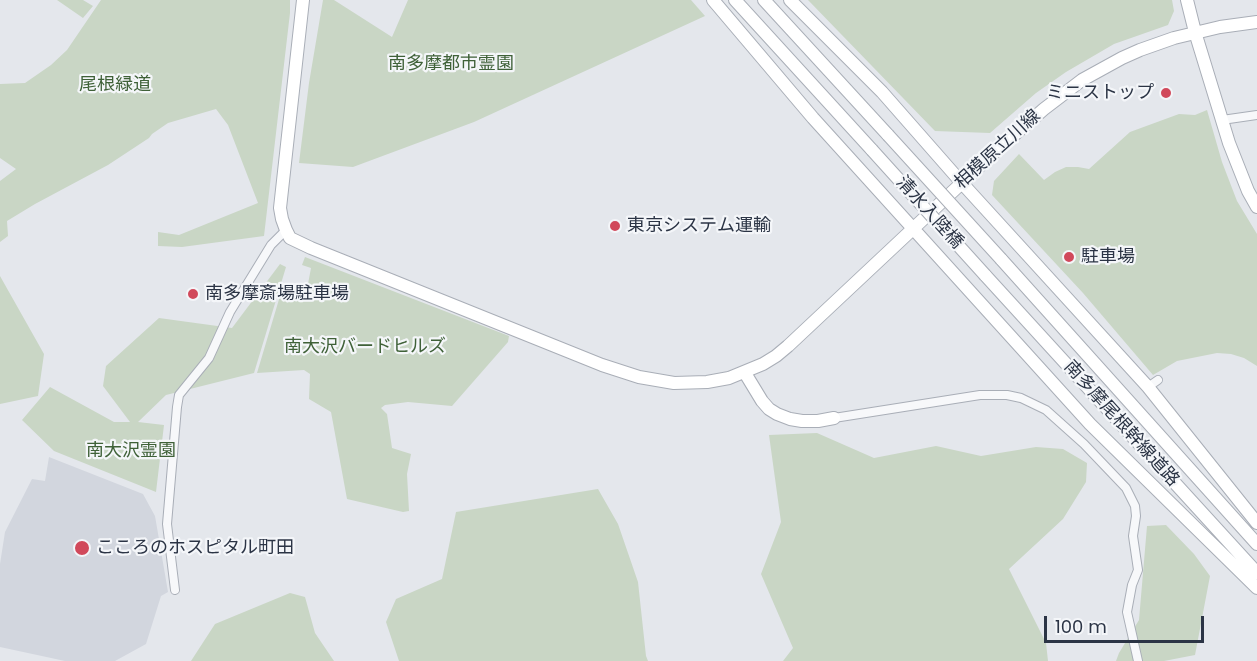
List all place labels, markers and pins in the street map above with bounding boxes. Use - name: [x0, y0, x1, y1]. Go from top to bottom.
- place label: ミニストップ: [1046, 82, 1154, 104]
- marker: ミニストップ: [1159, 86, 1173, 100]
- place label: 東京システム運輸: [627, 215, 771, 237]
- marker: 東京システム運輸: [608, 219, 622, 233]
- place label: 駐車場: [1081, 246, 1135, 268]
- marker: 駐車場: [1062, 250, 1076, 264]
- place label: 南多摩斎場駐車場: [205, 283, 349, 305]
- marker: 南多摩斎場駐車場: [186, 287, 200, 301]
- place label: こころのホスピタル町田: [96, 537, 294, 559]
- marker: こころのホスピタル町田: [73, 539, 91, 557]

